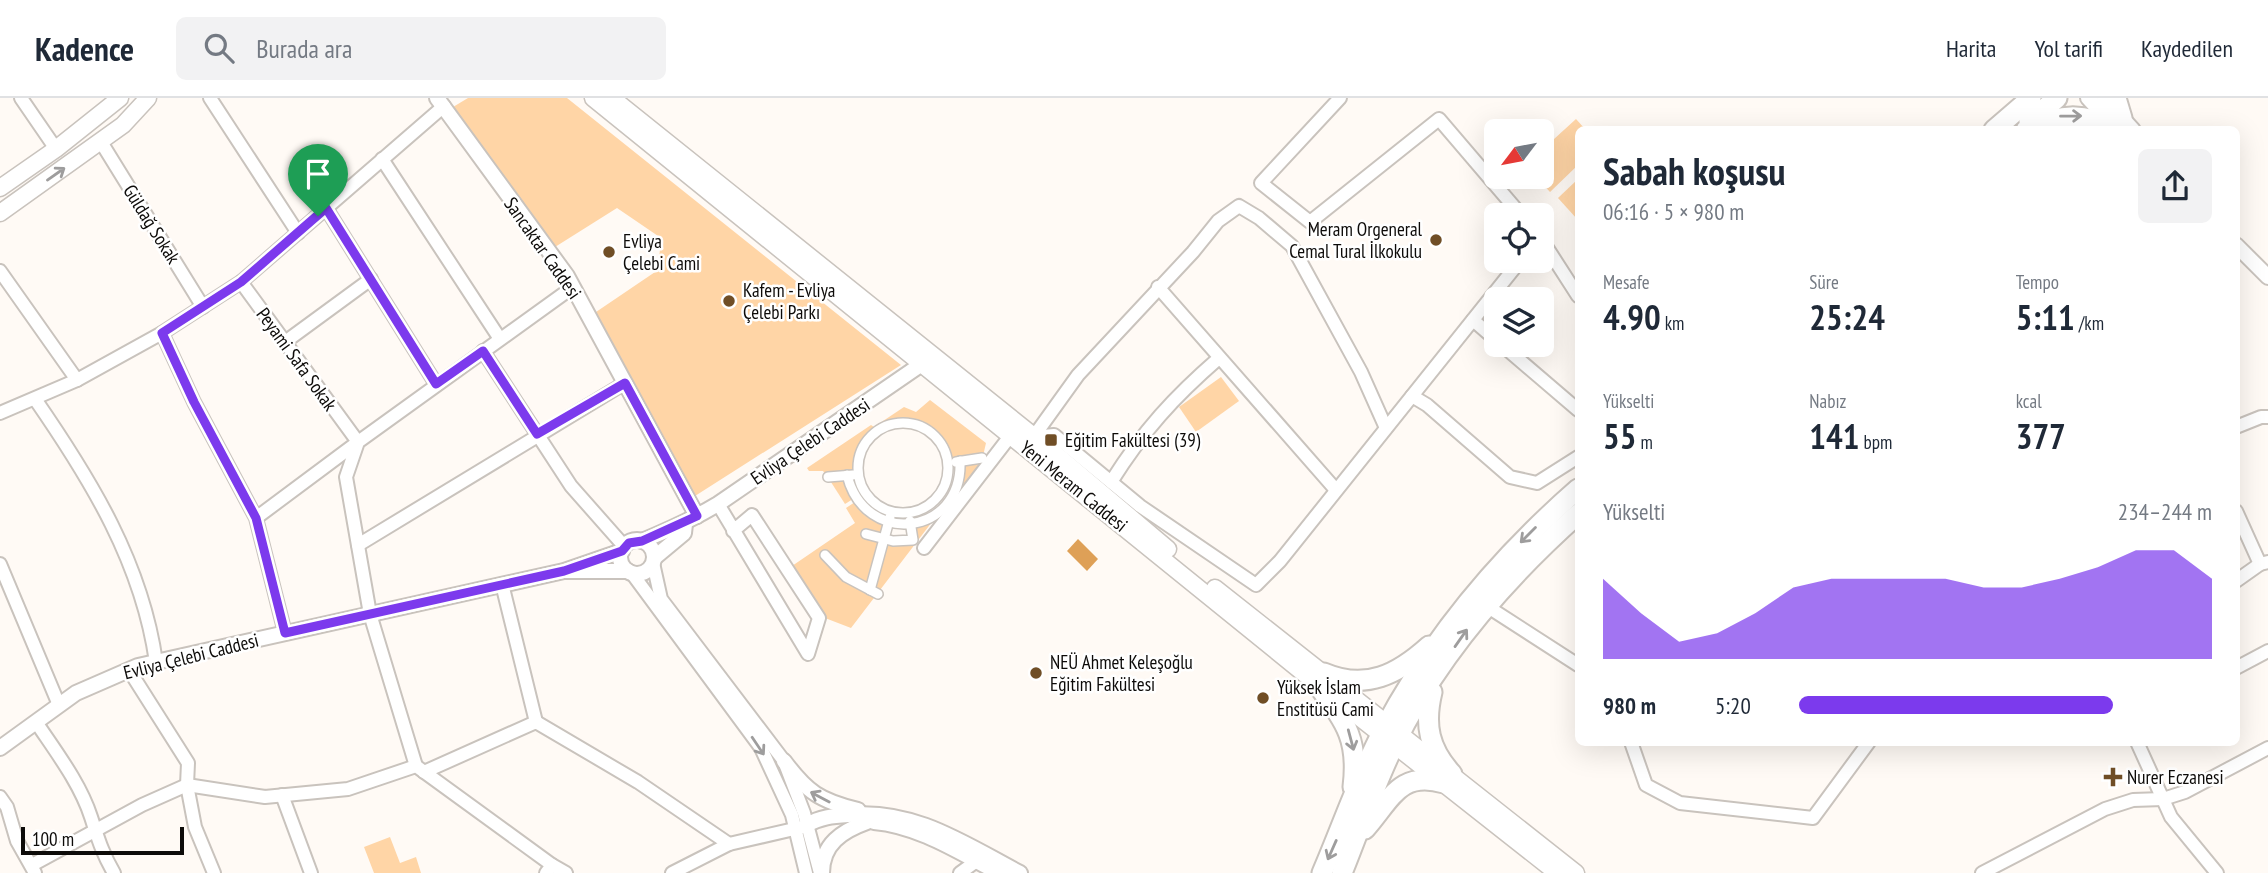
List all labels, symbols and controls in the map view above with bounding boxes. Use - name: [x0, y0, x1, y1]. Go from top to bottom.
- search box: [176, 17, 666, 80]
- text: Kadence: [35, 27, 134, 70]
- icon: search: [200, 29, 238, 67]
- text: Burada ara: [256, 32, 352, 65]
- text: Harita: [1946, 33, 1996, 64]
- text: Yol tarifi: [2034, 33, 2103, 64]
- text: Kaydedilen: [2141, 33, 2233, 64]
- one-way arrow: [2059, 110, 2082, 123]
- north arrow: [1484, 119, 1554, 189]
- map controls: [1484, 119, 1554, 357]
- pin: [288, 144, 348, 216]
- text: Sabah koşusu: [1603, 146, 1785, 195]
- button: share: [2138, 149, 2212, 223]
- icon: arrive: [299, 155, 337, 193]
- one-way arrow: [46, 167, 65, 181]
- street label: Güldağ Sokak: [118, 180, 186, 269]
- street label: Sancaktar Caddesi: [499, 192, 587, 304]
- text: 06:16 · 5 × 980 m: [1603, 197, 1744, 226]
- button: locate: [1484, 203, 1554, 273]
- place label: Meram Orgeneral Cemal Tural İlkokulu: [1289, 217, 1423, 263]
- place label: Evliya Çelebi Cami: [623, 229, 700, 275]
- marker: Meram Orgeneral Cemal Tural İlkokulu: [1428, 232, 1444, 248]
- marker: Evliya Çelebi Cami: [601, 244, 617, 260]
- text: Mesafe: [1603, 270, 1650, 294]
- text: Süre: [1809, 270, 1839, 294]
- text: Tempo: [2016, 270, 2059, 294]
- place label: Kafem - Evliya Çelebi Parkı: [743, 278, 835, 324]
- button: layers: [1484, 287, 1554, 357]
- marker: Kafem - Evliya Çelebi Parkı: [721, 293, 737, 309]
- text: 4.90: [1603, 294, 1661, 340]
- text: 25:24: [1809, 294, 1885, 340]
- text: 5:11: [2016, 294, 2075, 340]
- street label: Peyami Safa Sokak: [252, 303, 343, 416]
- text: km: [1661, 311, 1684, 335]
- text: /km: [2075, 311, 2104, 335]
- text: Yükselti: [1603, 389, 1654, 413]
- text: Nabız: [1809, 389, 1846, 413]
- text: kcal: [2016, 389, 2042, 413]
- street label: Evliya Çelebi Caddesi: [746, 392, 874, 490]
- text: 55: [1603, 413, 1636, 459]
- text: 141: [1809, 413, 1860, 459]
- text: 377: [2016, 413, 2066, 459]
- place label: Eğitim Fakültesi (39): [1065, 428, 1201, 452]
- text: m: [1636, 430, 1653, 454]
- text: bpm: [1860, 430, 1892, 454]
- marker: Eğitim Fakültesi (39): [1043, 432, 1059, 448]
- street label: Yeni Meram Caddesi: [1015, 435, 1133, 537]
- text: Yükselti: [1603, 497, 1665, 526]
- text: 234–244 m: [2118, 497, 2212, 526]
- one-way arrow: [1520, 526, 1537, 543]
- street label: Evliya Çelebi Caddesi: [121, 628, 261, 684]
- one-way arrow: [1454, 629, 1468, 648]
- place label: NEÜ Ahmet Keleşoğlu Eğitim Fakültesi: [1050, 650, 1193, 696]
- marker: NEÜ Ahmet Keleşoğlu Eğitim Fakültesi: [1028, 665, 1044, 681]
- place label: Yüksek İslam Enstitüsü Cami: [1277, 675, 1374, 721]
- marker: Yüksek İslam Enstitüsü Cami: [1255, 690, 1271, 706]
- text: 980 m: [1603, 691, 1656, 720]
- text: 5:20: [1715, 691, 1751, 720]
- one-way arrow: [1345, 728, 1358, 751]
- one-way arrow: [752, 735, 766, 755]
- place label: Nurer Eczanesi: [2127, 765, 2224, 789]
- marker: Nurer Eczanesi: [2105, 769, 2121, 785]
- one-way arrow: [811, 790, 831, 804]
- scale bar: [21, 824, 184, 856]
- text: 100 m: [32, 827, 74, 851]
- one-way arrow: [1325, 839, 1338, 860]

